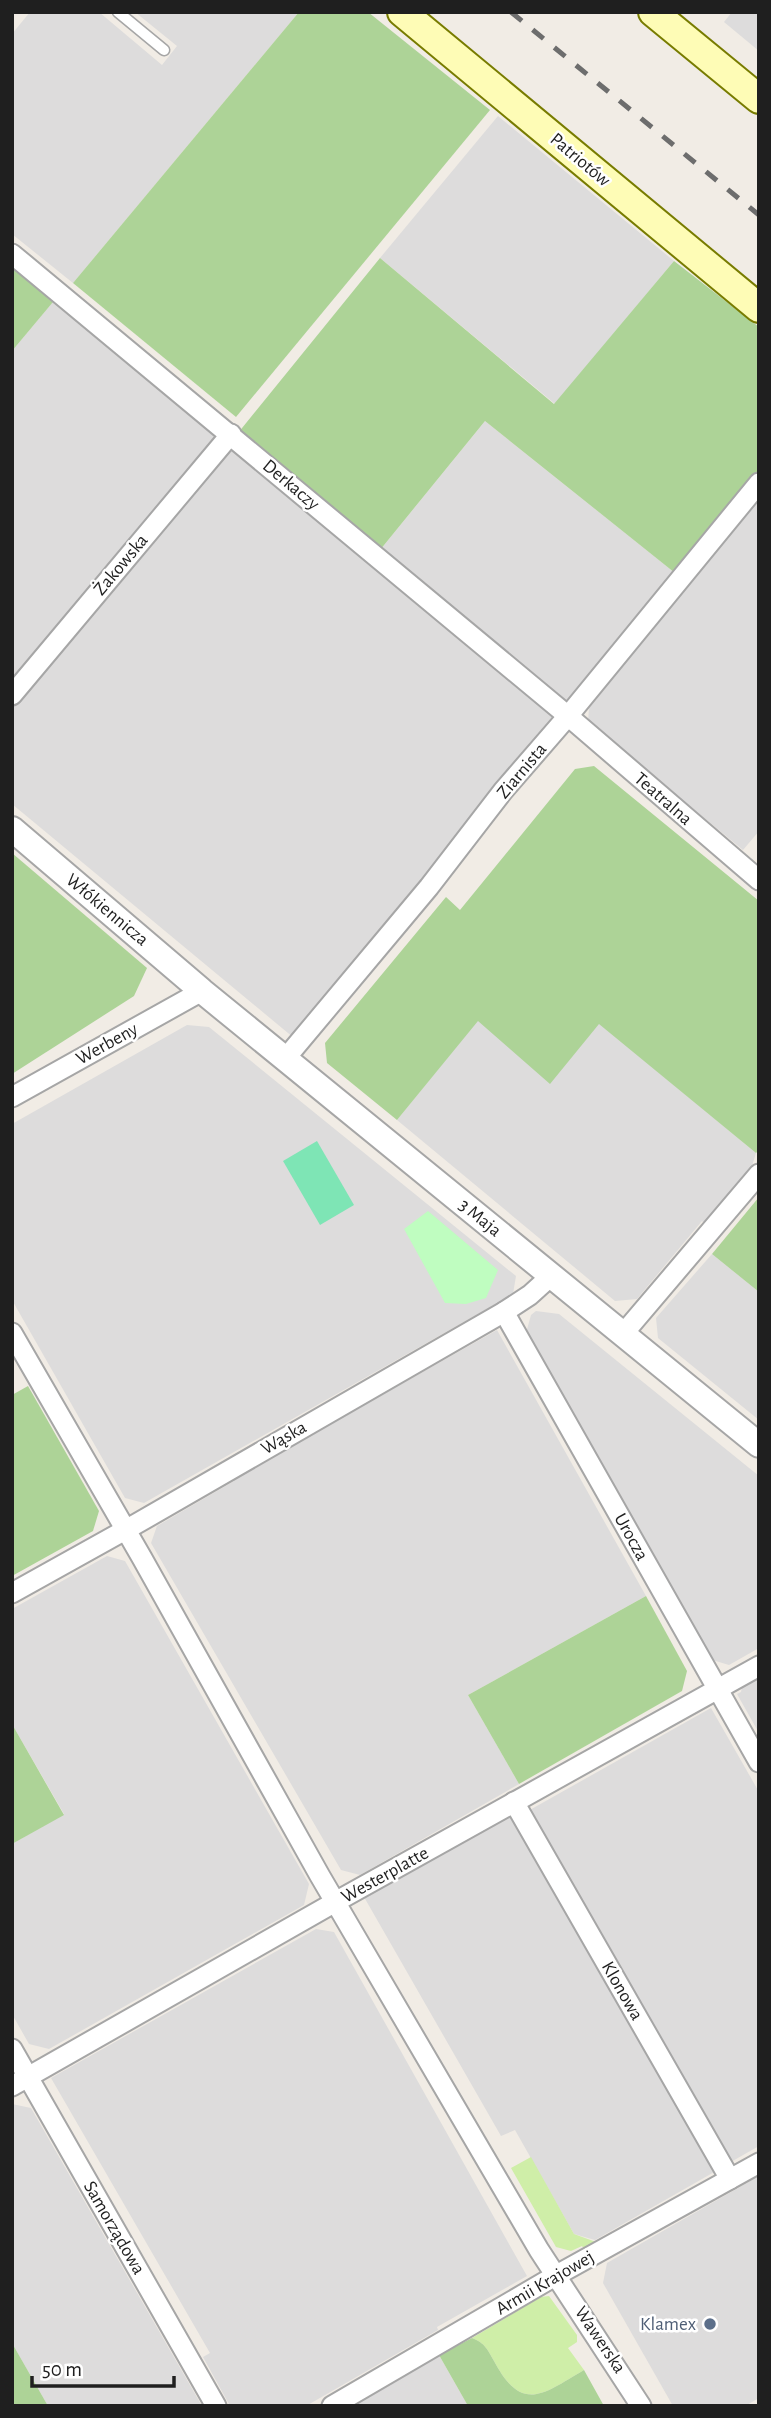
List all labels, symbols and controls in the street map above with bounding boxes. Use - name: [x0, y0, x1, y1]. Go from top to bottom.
- street label: Patriotów: [546, 130, 614, 191]
- street label: Derkaczy: [259, 456, 323, 514]
- street label: Żakowska: [89, 530, 152, 599]
- street label: Ziarnista: [494, 740, 551, 802]
- street label: Teatralna: [630, 769, 696, 829]
- street label: Włókiennicza: [62, 870, 152, 950]
- street label: Werbeny: [73, 1019, 141, 1069]
- street label: 3 Maja: [455, 1195, 505, 1241]
- street label: Wąska: [258, 1417, 310, 1458]
- street label: Urocza: [610, 1510, 652, 1564]
- street label: Westerplatte: [338, 1843, 432, 1907]
- street label: Klonowa: [598, 1958, 646, 2024]
- street label: Samorządowa: [80, 2178, 148, 2278]
- street label: Armii Krajowej: [493, 2247, 597, 2319]
- street label: Wawerska: [571, 2303, 629, 2377]
- place label: Klamex: [640, 2315, 696, 2334]
- marker: Klamex: [702, 2316, 718, 2332]
- scale bar: [32, 2344, 173, 2388]
- text: 50 m: [42, 2359, 82, 2380]

